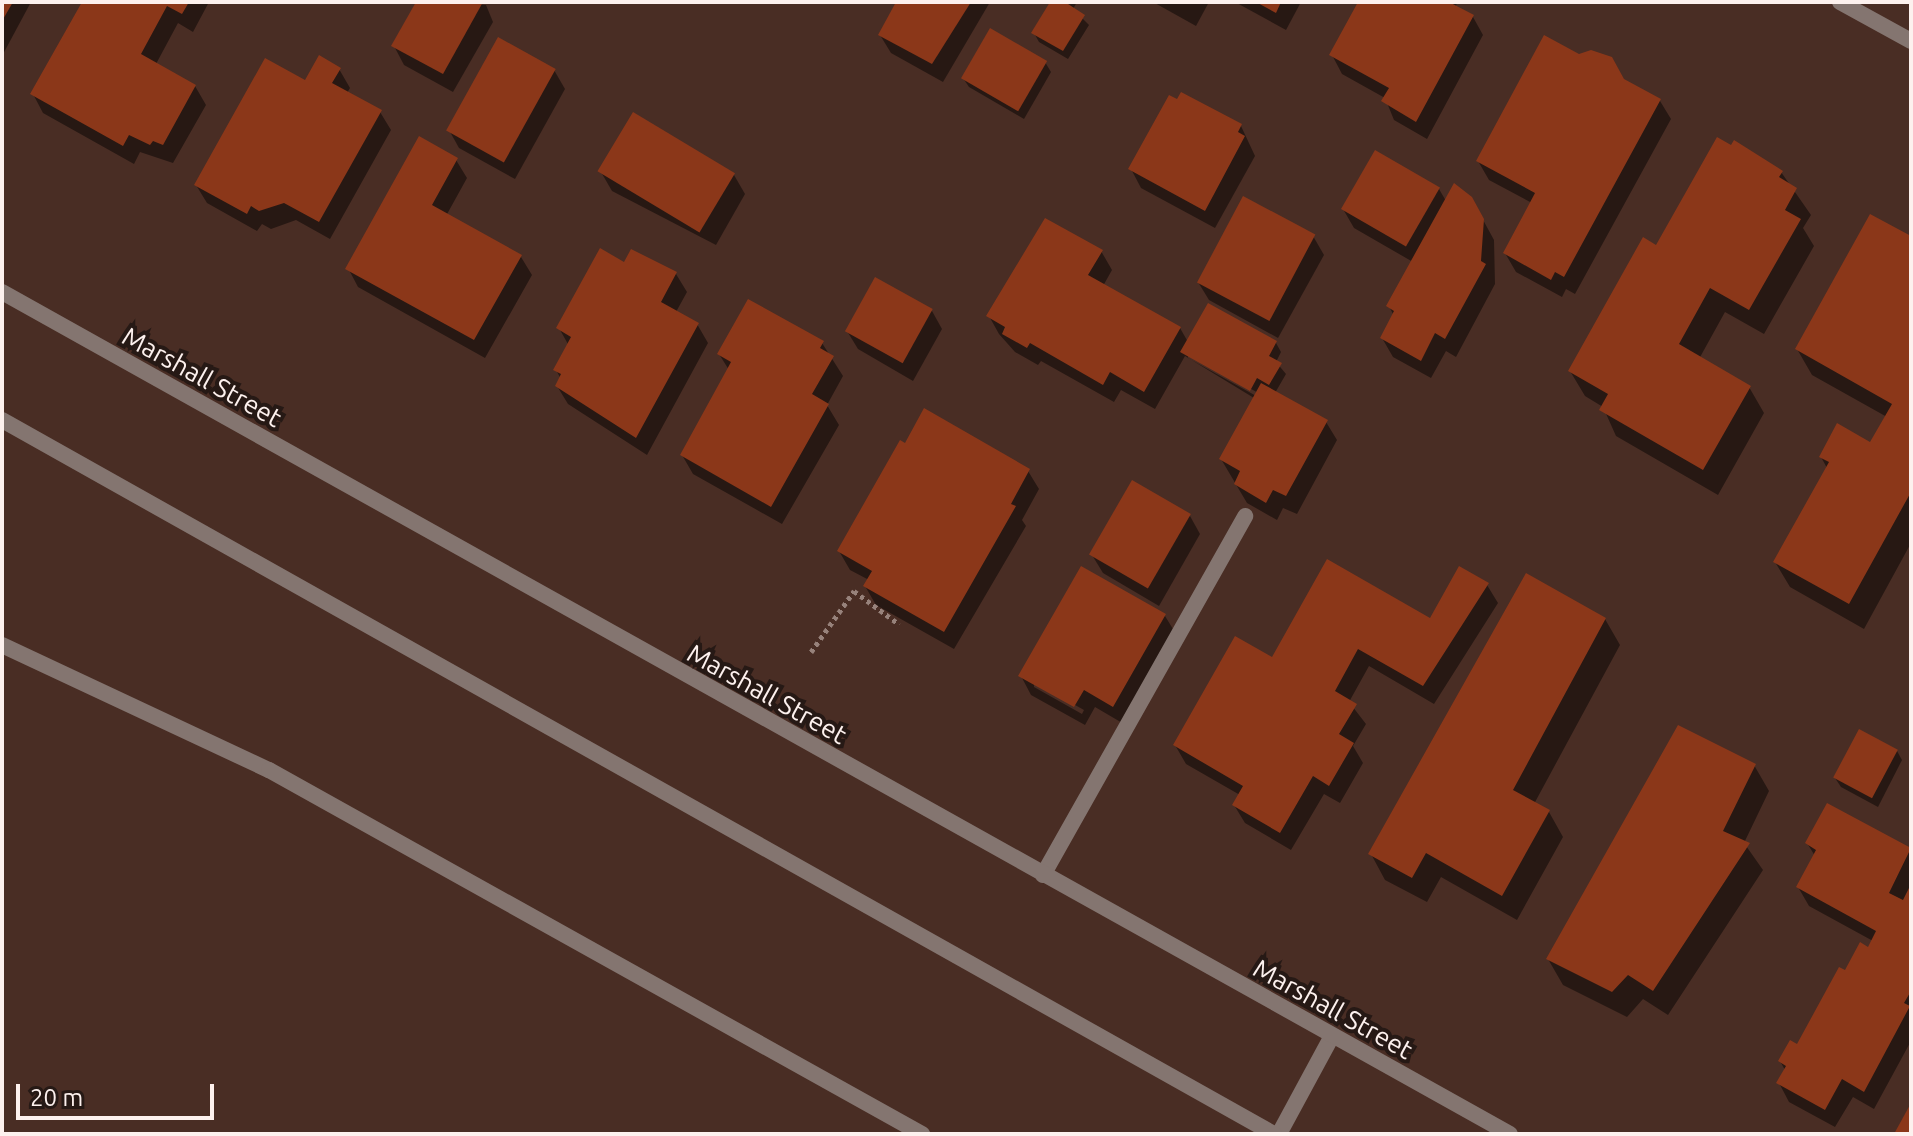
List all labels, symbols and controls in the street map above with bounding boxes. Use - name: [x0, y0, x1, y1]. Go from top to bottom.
- street label: Marshall Street: [117, 320, 287, 434]
- street label: Marshall Street: [682, 637, 852, 751]
- street label: Marshall Street: [1248, 952, 1418, 1066]
- scale bar: [20, 1068, 218, 1118]
- text: 20 m: [30, 1084, 83, 1111]

